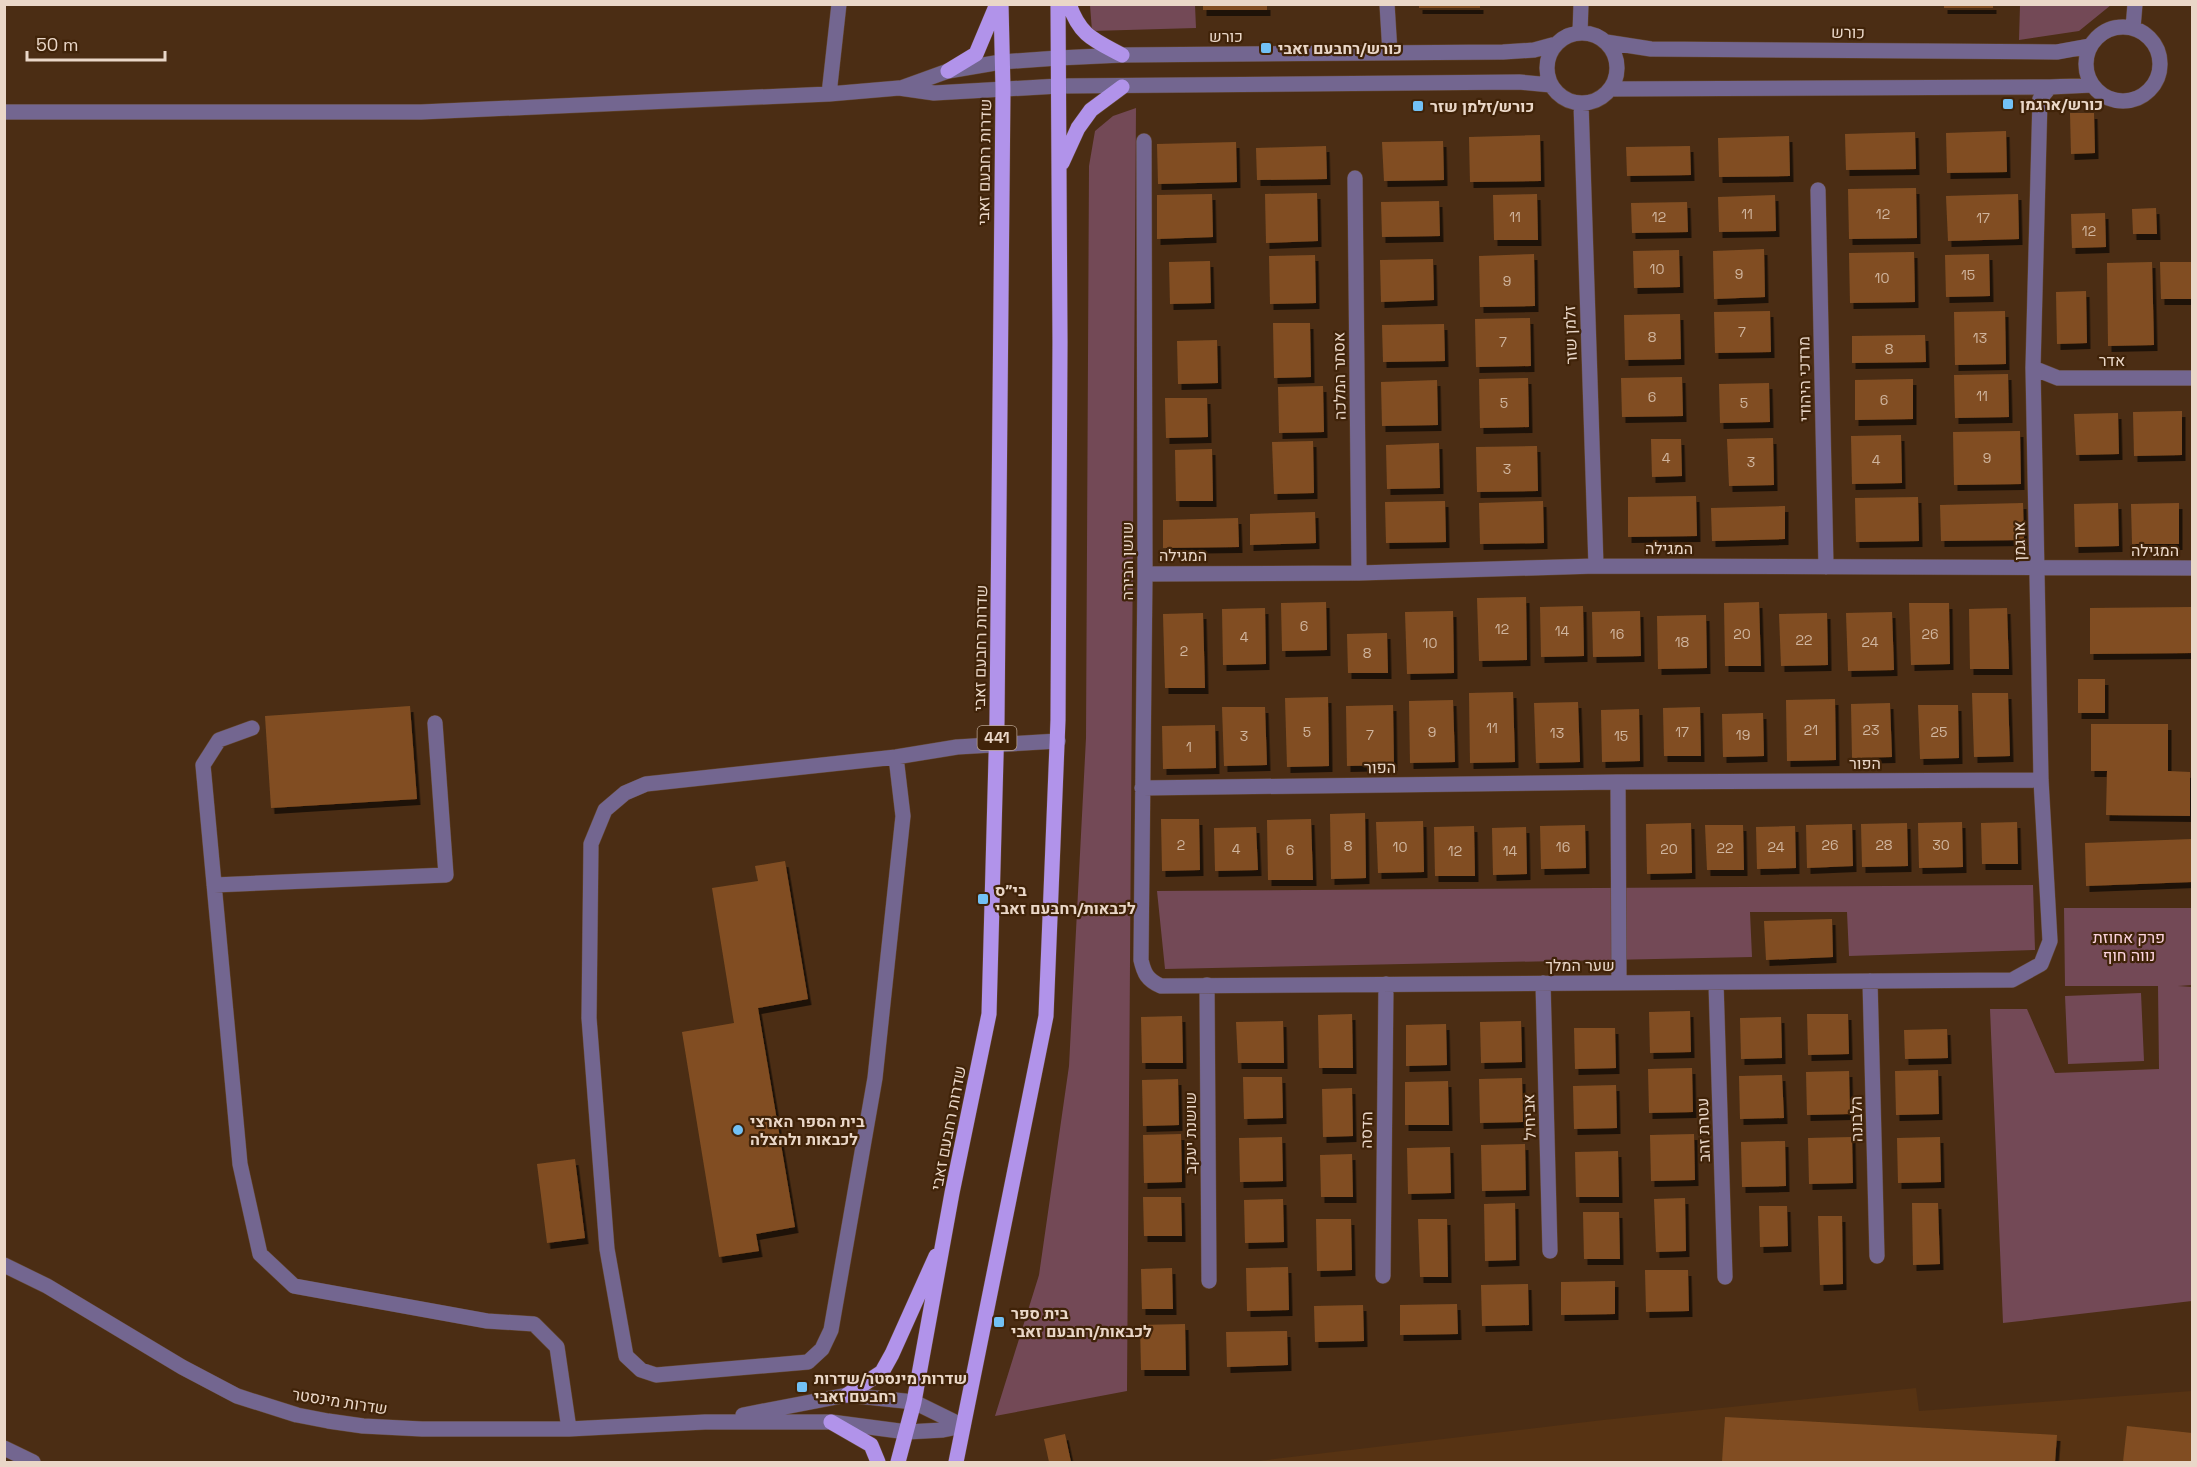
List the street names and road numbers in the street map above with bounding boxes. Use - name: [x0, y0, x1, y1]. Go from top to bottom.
- street label: כורש: [1831, 22, 1865, 43]
- street label: כורש: [1209, 26, 1243, 47]
- street label: שדרות רחבעם זאבי: [973, 99, 996, 225]
- street label: זלמן שזר: [1559, 305, 1582, 365]
- street label: אסתר המלכה: [1328, 332, 1351, 420]
- street label: מרדכי היהודי: [1793, 336, 1816, 422]
- street label: אדר: [2099, 350, 2125, 371]
- street label: ארגמן: [2009, 521, 2030, 561]
- street label: שושן הבירה: [1117, 522, 1138, 600]
- street label: המגילה: [1645, 538, 1693, 559]
- street label: המגילה: [2131, 540, 2179, 561]
- street label: המגילה: [1159, 545, 1207, 566]
- street label: שדרות רחבעם זאבי: [969, 585, 992, 711]
- road number: 441: [978, 726, 1016, 750]
- street label: הפור: [1849, 753, 1881, 774]
- street label: הפור: [1364, 757, 1396, 778]
- street label: שער המלך: [1545, 955, 1615, 976]
- street label: שדרות רחבעם זאבי: [926, 1064, 971, 1192]
- street label: שושנת יעקב: [1180, 1092, 1201, 1174]
- street label: אביחיל: [1518, 1093, 1541, 1140]
- street label: הלבונה: [1846, 1096, 1867, 1142]
- street label: עטרת זהב: [1692, 1097, 1715, 1163]
- street label: הדסה: [1356, 1111, 1377, 1149]
- street label: שדרות מינסטר: [291, 1384, 389, 1419]

